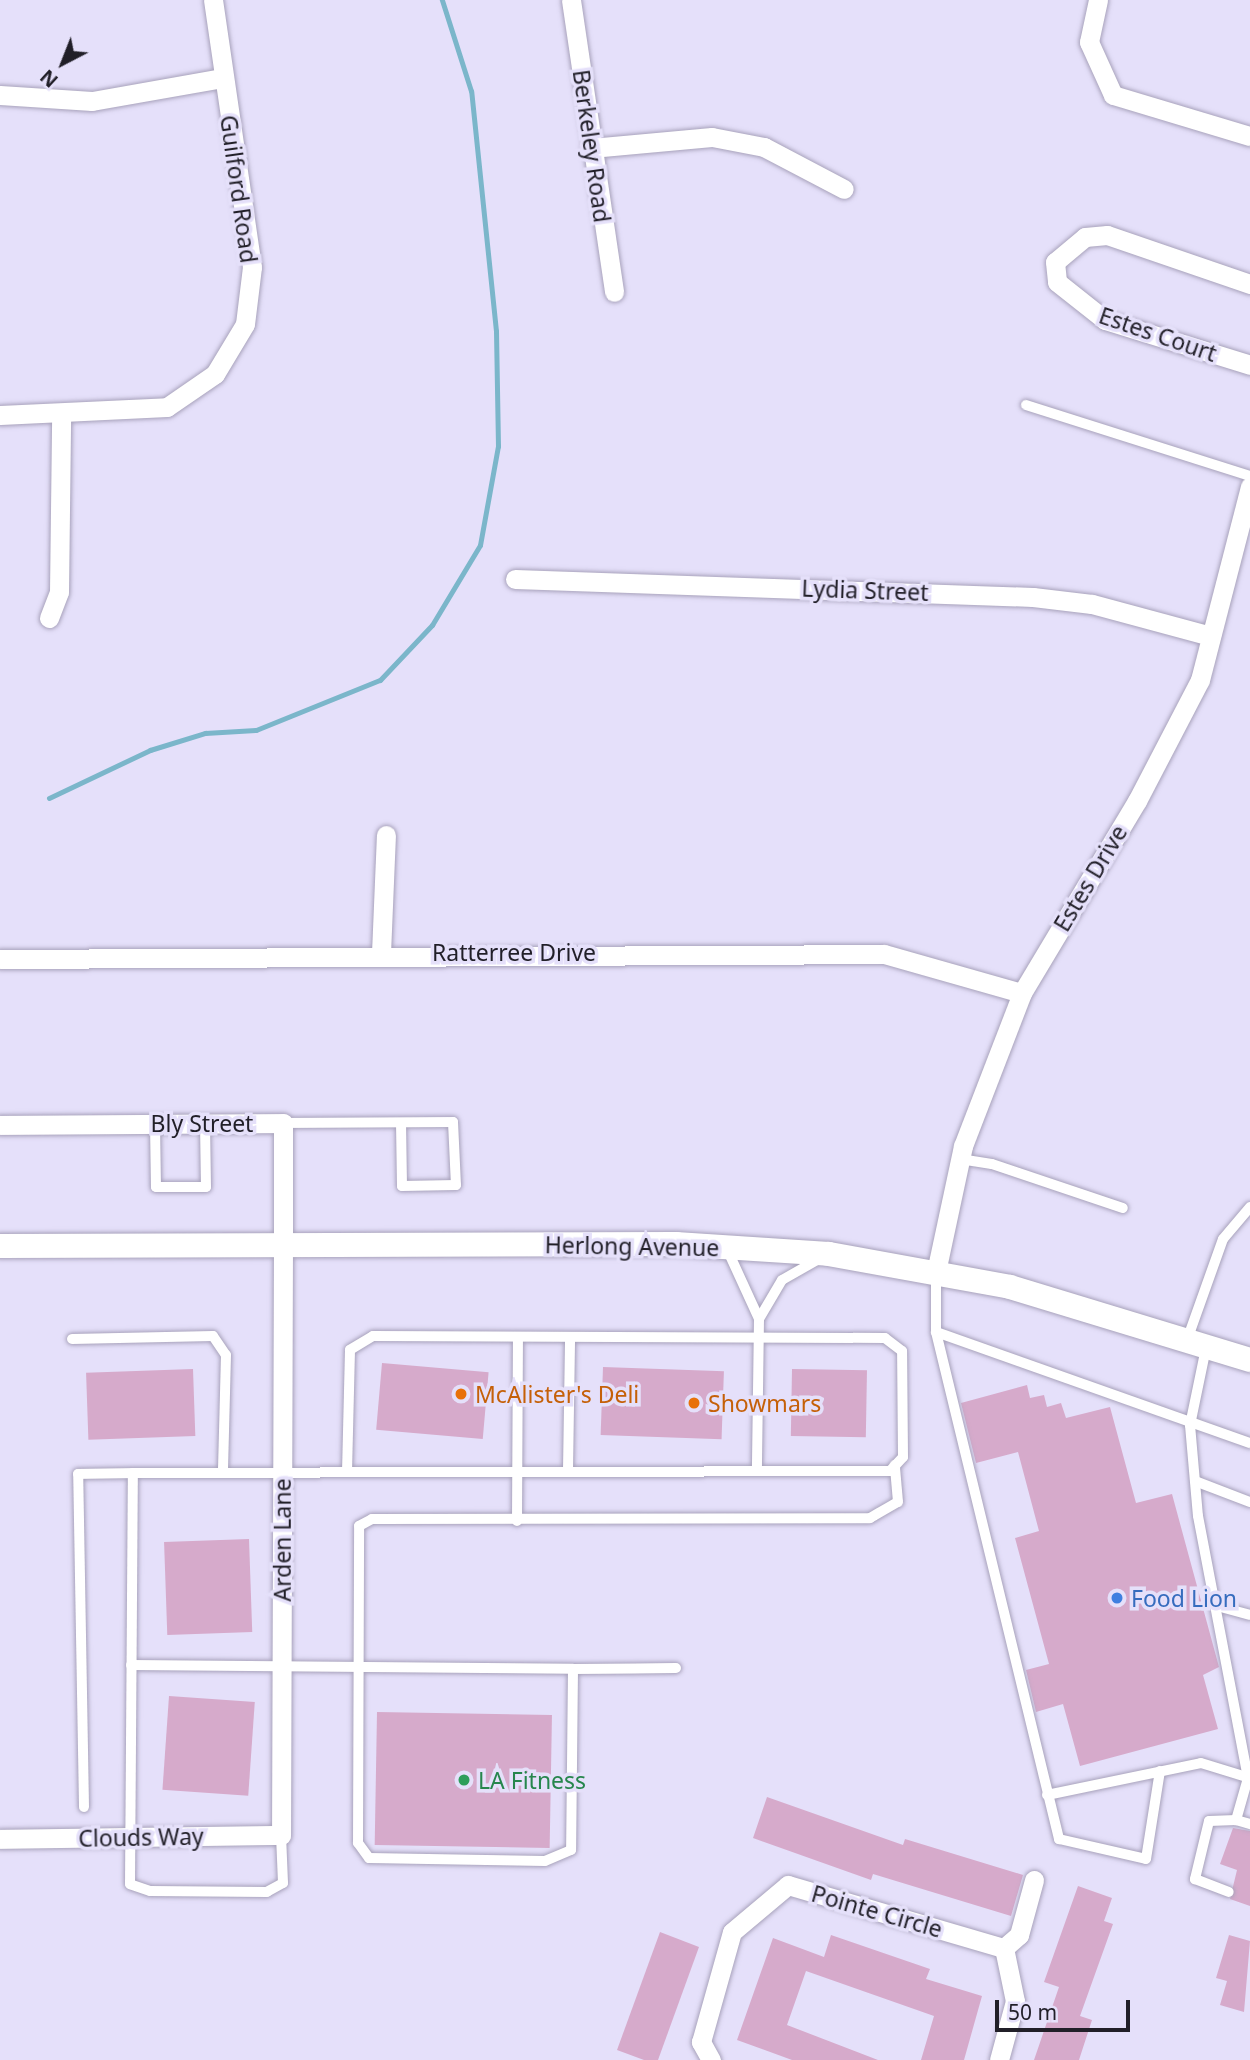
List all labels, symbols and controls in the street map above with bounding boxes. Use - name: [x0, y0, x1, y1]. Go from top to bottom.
- north arrow: [28, 28, 98, 98]
- text: N: [35, 64, 63, 93]
- street label: Berkeley Road: [568, 68, 616, 224]
- street label: Guilford Road: [215, 113, 263, 265]
- street label: Estes Court: [1096, 301, 1220, 367]
- street label: Lydia Street: [801, 574, 929, 606]
- street label: Estes Drive: [1048, 820, 1132, 936]
- street label: Ratterree Drive: [432, 938, 596, 966]
- street label: Bly Street: [151, 1109, 253, 1137]
- street label: Herlong Avenue: [545, 1231, 719, 1261]
- place label: McAlister's Deli: [475, 1380, 639, 1408]
- marker: McAlister's Deli: [453, 1386, 469, 1402]
- place label: Showmars: [708, 1389, 821, 1417]
- marker: Showmars: [686, 1395, 702, 1411]
- street label: Arden Lane: [268, 1478, 296, 1602]
- place label: Food Lion: [1131, 1584, 1237, 1612]
- marker: Food Lion: [1109, 1590, 1125, 1606]
- place label: LA Fitness: [478, 1766, 586, 1794]
- marker: LA Fitness: [456, 1772, 472, 1788]
- street label: Clouds Way: [78, 1822, 204, 1852]
- street label: Pointe Circle: [808, 1879, 946, 1943]
- scale bar: [998, 1986, 1133, 2030]
- text: 50 m: [1008, 1998, 1057, 2026]

